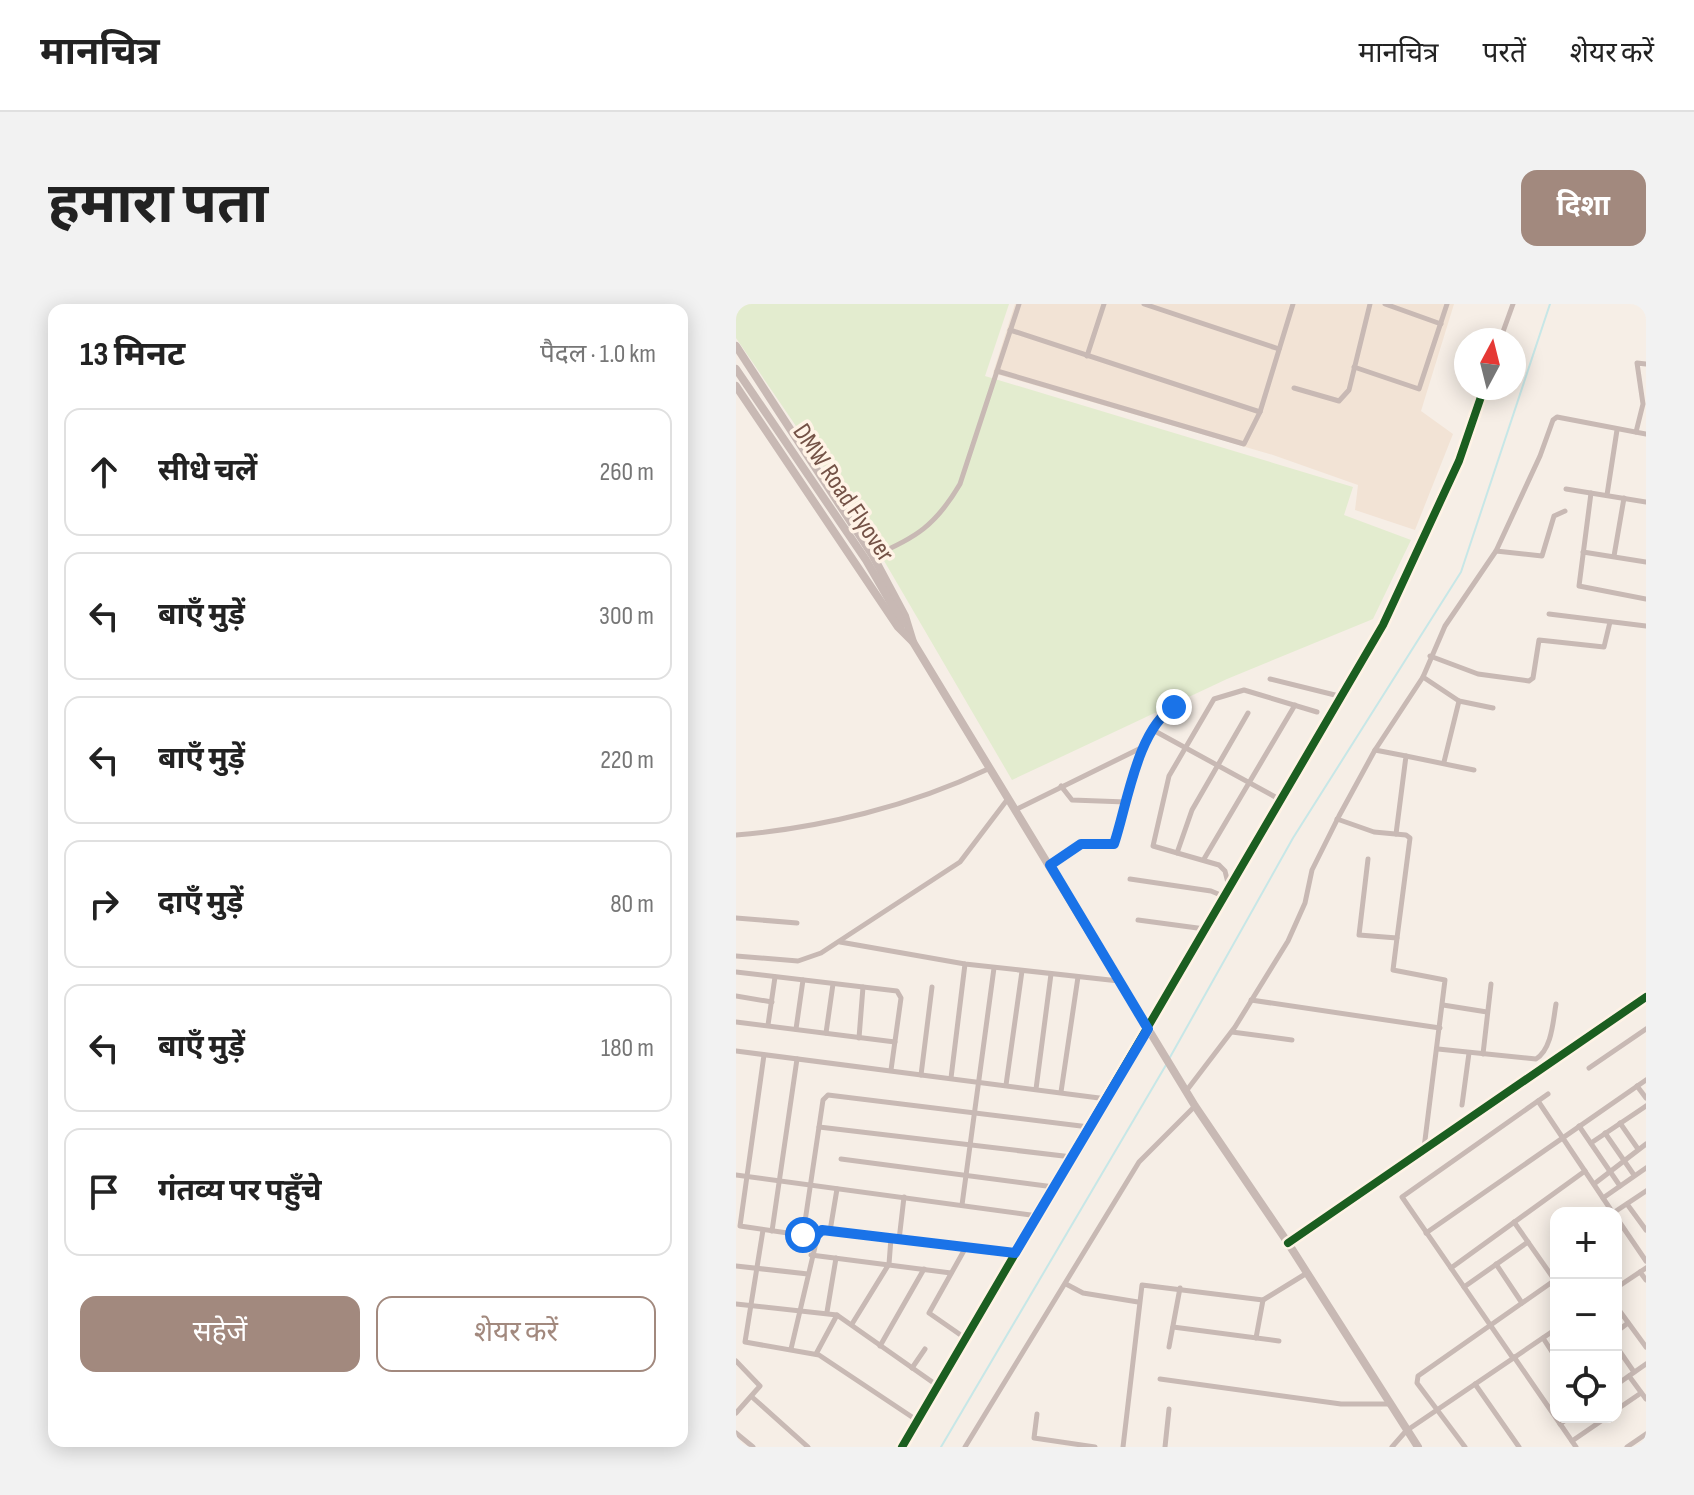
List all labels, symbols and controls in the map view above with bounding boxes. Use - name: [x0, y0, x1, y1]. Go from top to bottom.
- text: मानचित्र: [40, 30, 160, 75]
- text: मानचित्र: [1359, 37, 1439, 70]
- text: परतें: [1483, 37, 1526, 70]
- text: शेयर करें: [1570, 37, 1654, 70]
- button: दिशा: [1521, 170, 1646, 246]
- text: हमारा पता: [48, 172, 268, 239]
- north arrow: [1454, 328, 1526, 400]
- text: 13 मिनट: [80, 334, 185, 375]
- text: पैदल · 1.0 km: [540, 339, 656, 370]
- street label: DMW Road Flyover: [786, 418, 901, 568]
- icon: ahead: [82, 450, 126, 494]
- text: सीधे चलें: [158, 453, 257, 489]
- text: 260 m: [599, 457, 654, 488]
- icon: left: [82, 594, 126, 638]
- text: बाएँ मुड़ें: [158, 597, 245, 633]
- text: 300 m: [599, 601, 654, 632]
- route end: [1156, 689, 1192, 725]
- icon: left: [82, 738, 126, 782]
- text: बाएँ मुड़ें: [158, 741, 245, 777]
- text: 220 m: [600, 745, 654, 776]
- icon: right: [82, 882, 126, 926]
- text: दाएँ मुड़ें: [158, 885, 243, 921]
- text: 80 m: [610, 889, 654, 920]
- icon: left: [82, 1026, 126, 1070]
- text: बाएँ मुड़ें: [158, 1029, 245, 1065]
- text: 180 m: [601, 1033, 654, 1064]
- icon: arrive: [82, 1170, 126, 1214]
- text: गंतव्य पर पहुँचे: [158, 1173, 322, 1209]
- map controls: [1550, 1207, 1622, 1423]
- button: +: [1550, 1207, 1622, 1279]
- route start: [785, 1217, 821, 1253]
- button: −: [1550, 1279, 1622, 1351]
- button: सहेजें: [80, 1296, 360, 1372]
- button: शेयर करें: [376, 1296, 656, 1372]
- button: locate: [1550, 1351, 1622, 1423]

